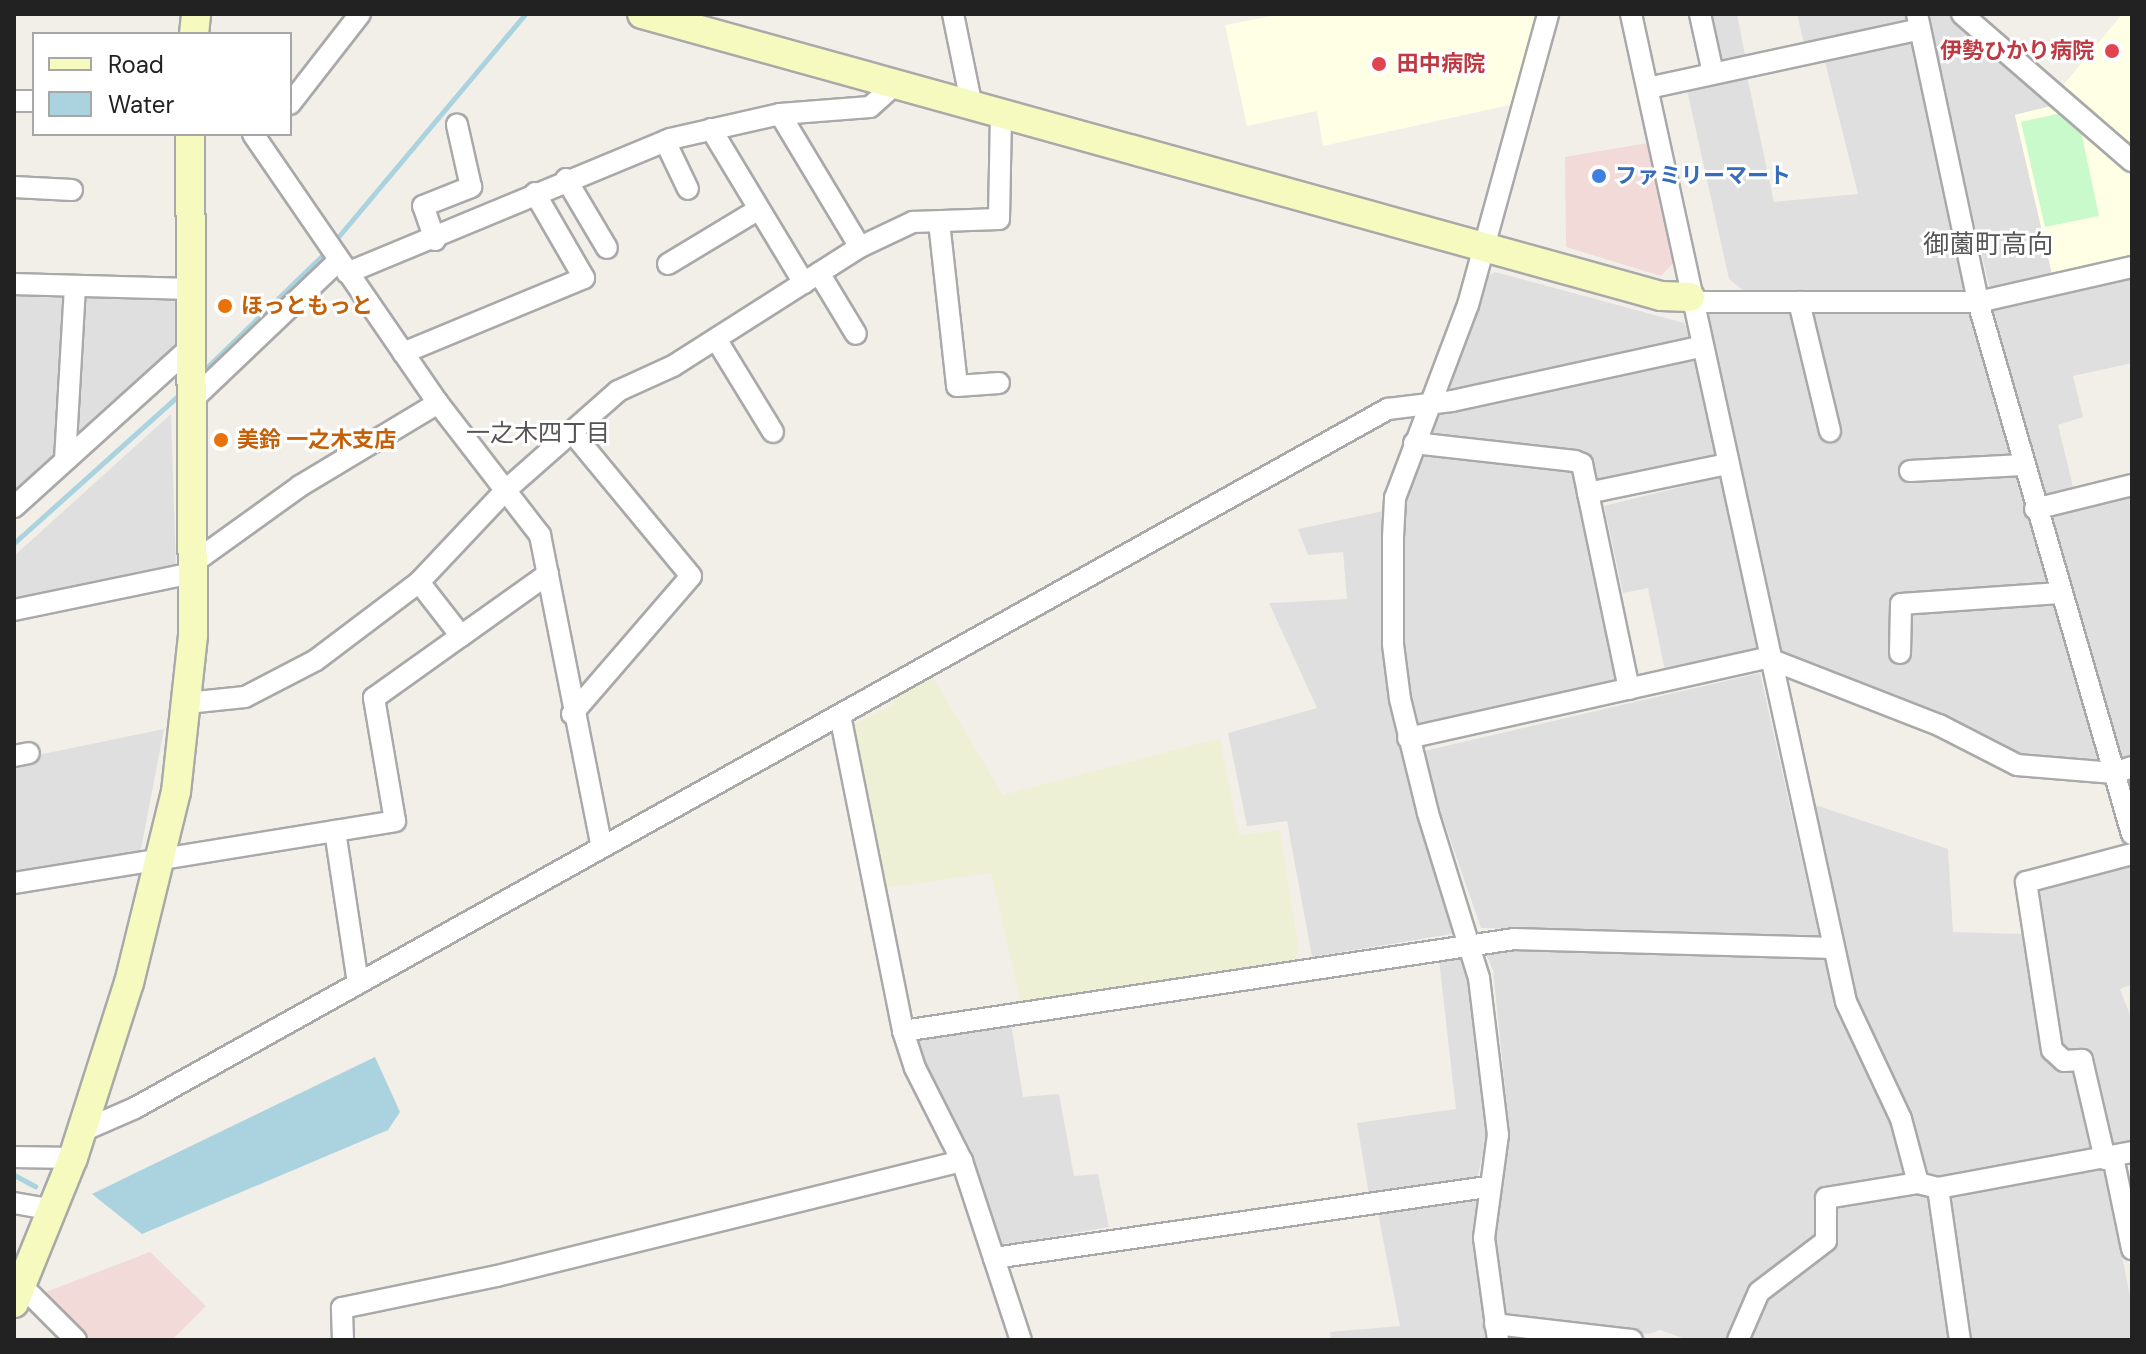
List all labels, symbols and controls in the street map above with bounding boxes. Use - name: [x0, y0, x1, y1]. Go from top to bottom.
- legend: [32, 32, 292, 136]
- place label: 伊勢ひかり病院: [1940, 38, 2094, 64]
- marker: 伊勢ひかり病院: [2101, 40, 2123, 62]
- text: Road: [108, 49, 164, 80]
- place label: 田中病院: [1397, 51, 1485, 77]
- marker: 田中病院: [1368, 53, 1390, 75]
- text: Water: [108, 89, 174, 120]
- place label: ファミリーマート: [1615, 163, 1791, 189]
- marker: ファミリーマート: [1590, 167, 1608, 185]
- district label: 御薗町高向: [1923, 229, 2053, 261]
- place label: ほっともっと: [241, 293, 373, 319]
- marker: ほっともっと: [216, 297, 234, 315]
- district label: 一之木四丁目: [466, 419, 610, 447]
- place label: 美鈴 一之木支店: [237, 427, 396, 453]
- marker: 美鈴 一之木支店: [212, 431, 230, 449]

